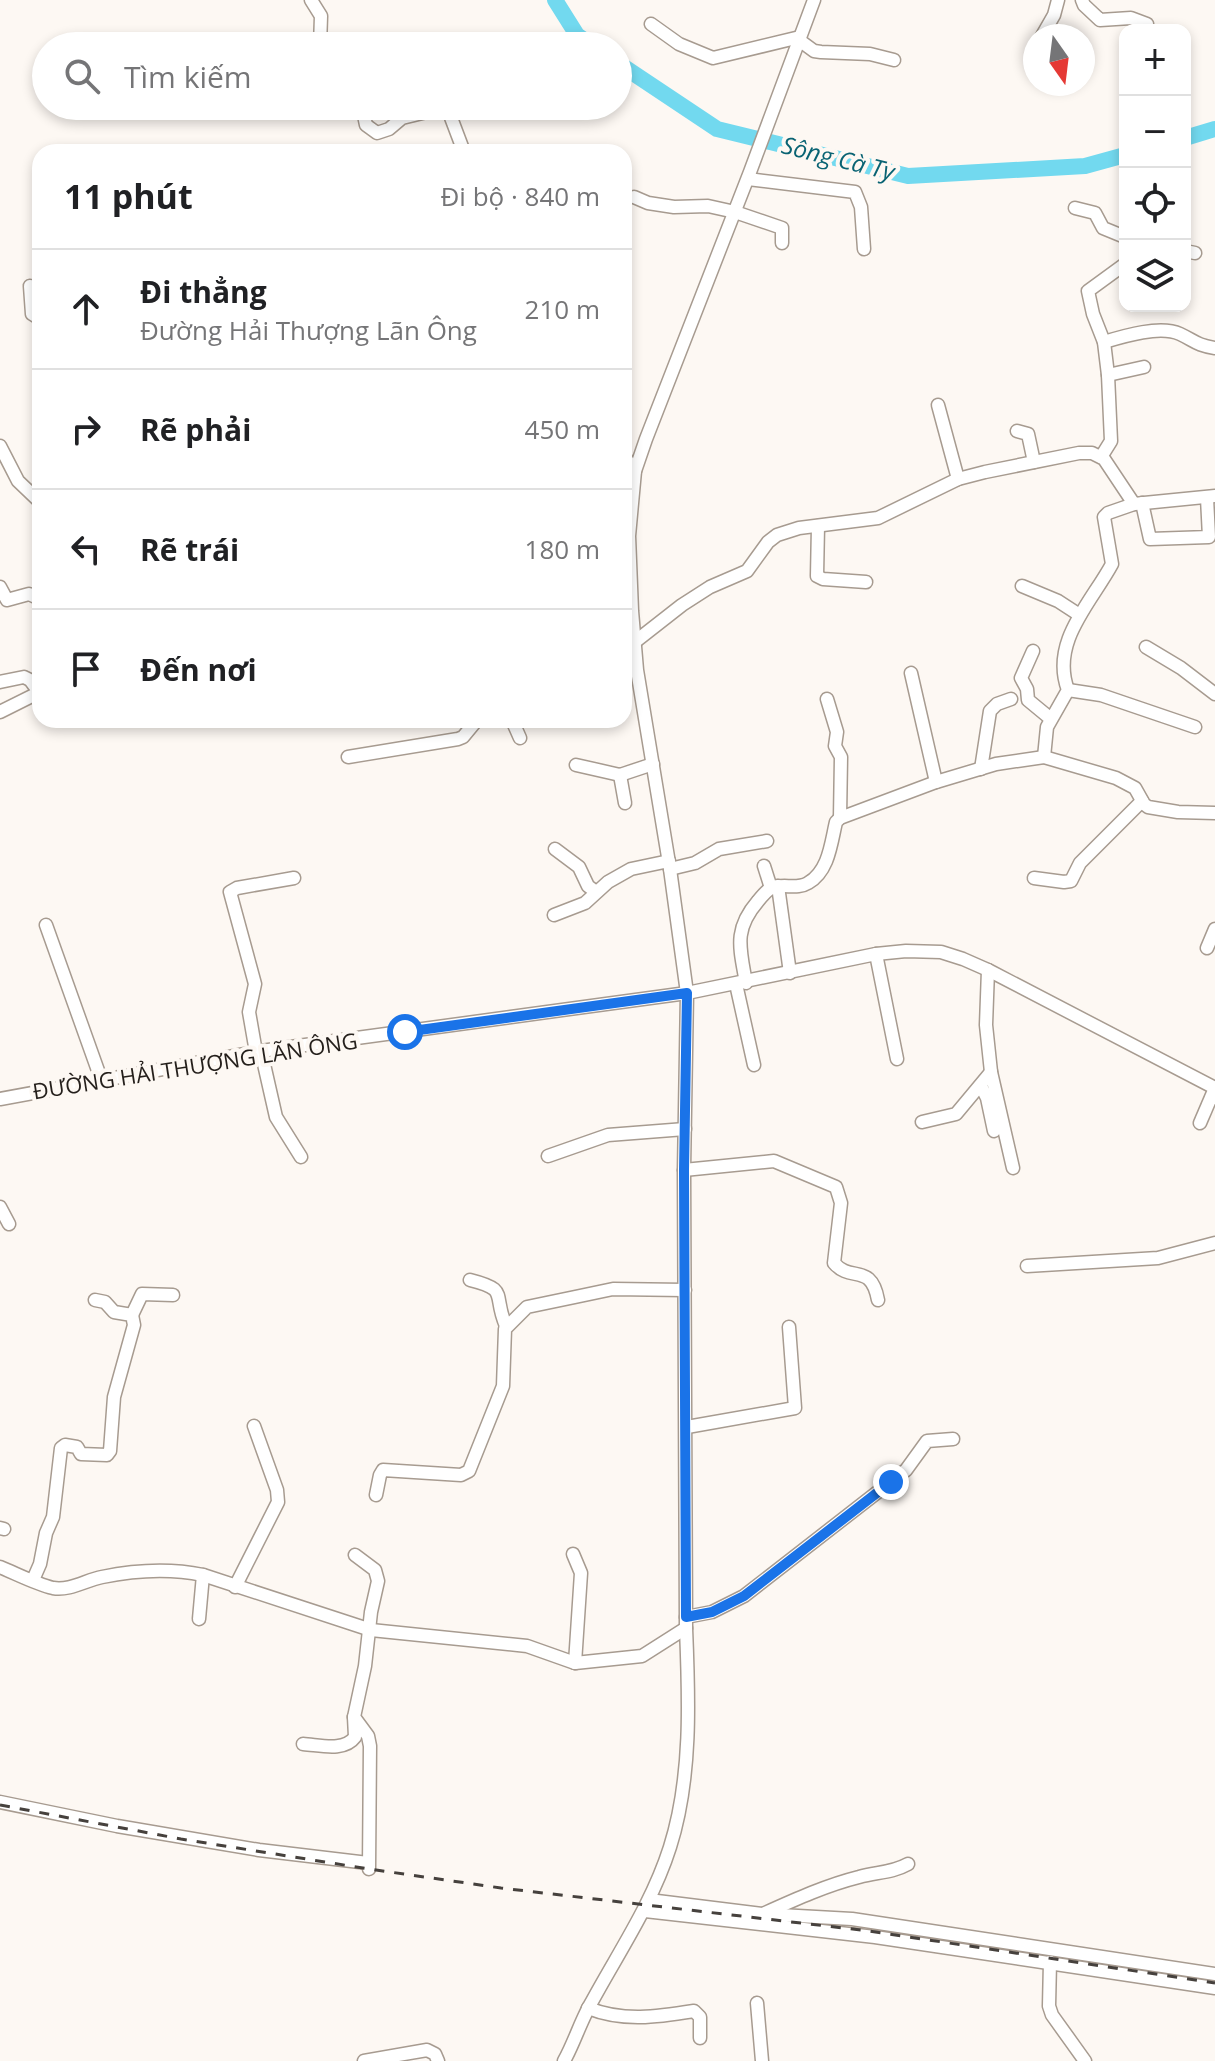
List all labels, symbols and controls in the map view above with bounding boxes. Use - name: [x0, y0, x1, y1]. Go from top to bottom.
- north arrow: [1023, 24, 1095, 96]
- map controls: [1119, 24, 1191, 312]
- button: +: [1119, 24, 1191, 96]
- search box: [32, 32, 632, 120]
- icon: search: [60, 54, 104, 98]
- text: Tìm kiếm: [124, 56, 252, 97]
- button: −: [1119, 96, 1191, 168]
- water label: Sông Cà Ty: [779, 128, 900, 188]
- button: locate: [1119, 168, 1191, 240]
- text: 11 phút: [64, 173, 193, 219]
- text: Đi bộ · 840 m: [441, 178, 600, 214]
- button: layers: [1119, 240, 1191, 312]
- text: Đi thẳng: [140, 271, 267, 312]
- icon: ahead: [64, 287, 108, 331]
- text: 210 m: [525, 291, 600, 327]
- text: Đường Hải Thượng Lãn Ông: [140, 312, 477, 348]
- icon: right: [64, 407, 108, 451]
- text: Rẽ phải: [140, 409, 251, 450]
- text: 450 m: [525, 411, 600, 447]
- icon: left: [64, 527, 108, 571]
- text: Rẽ trái: [140, 529, 239, 570]
- text: 180 m: [525, 531, 600, 567]
- icon: arrive: [64, 647, 108, 691]
- text: Đến nơi: [140, 649, 257, 690]
- route start: [387, 1014, 423, 1050]
- street label: ĐƯỜNG HẢI THƯỢNG LÃN ÔNG: [30, 1025, 359, 1106]
- route end: [873, 1464, 909, 1500]

